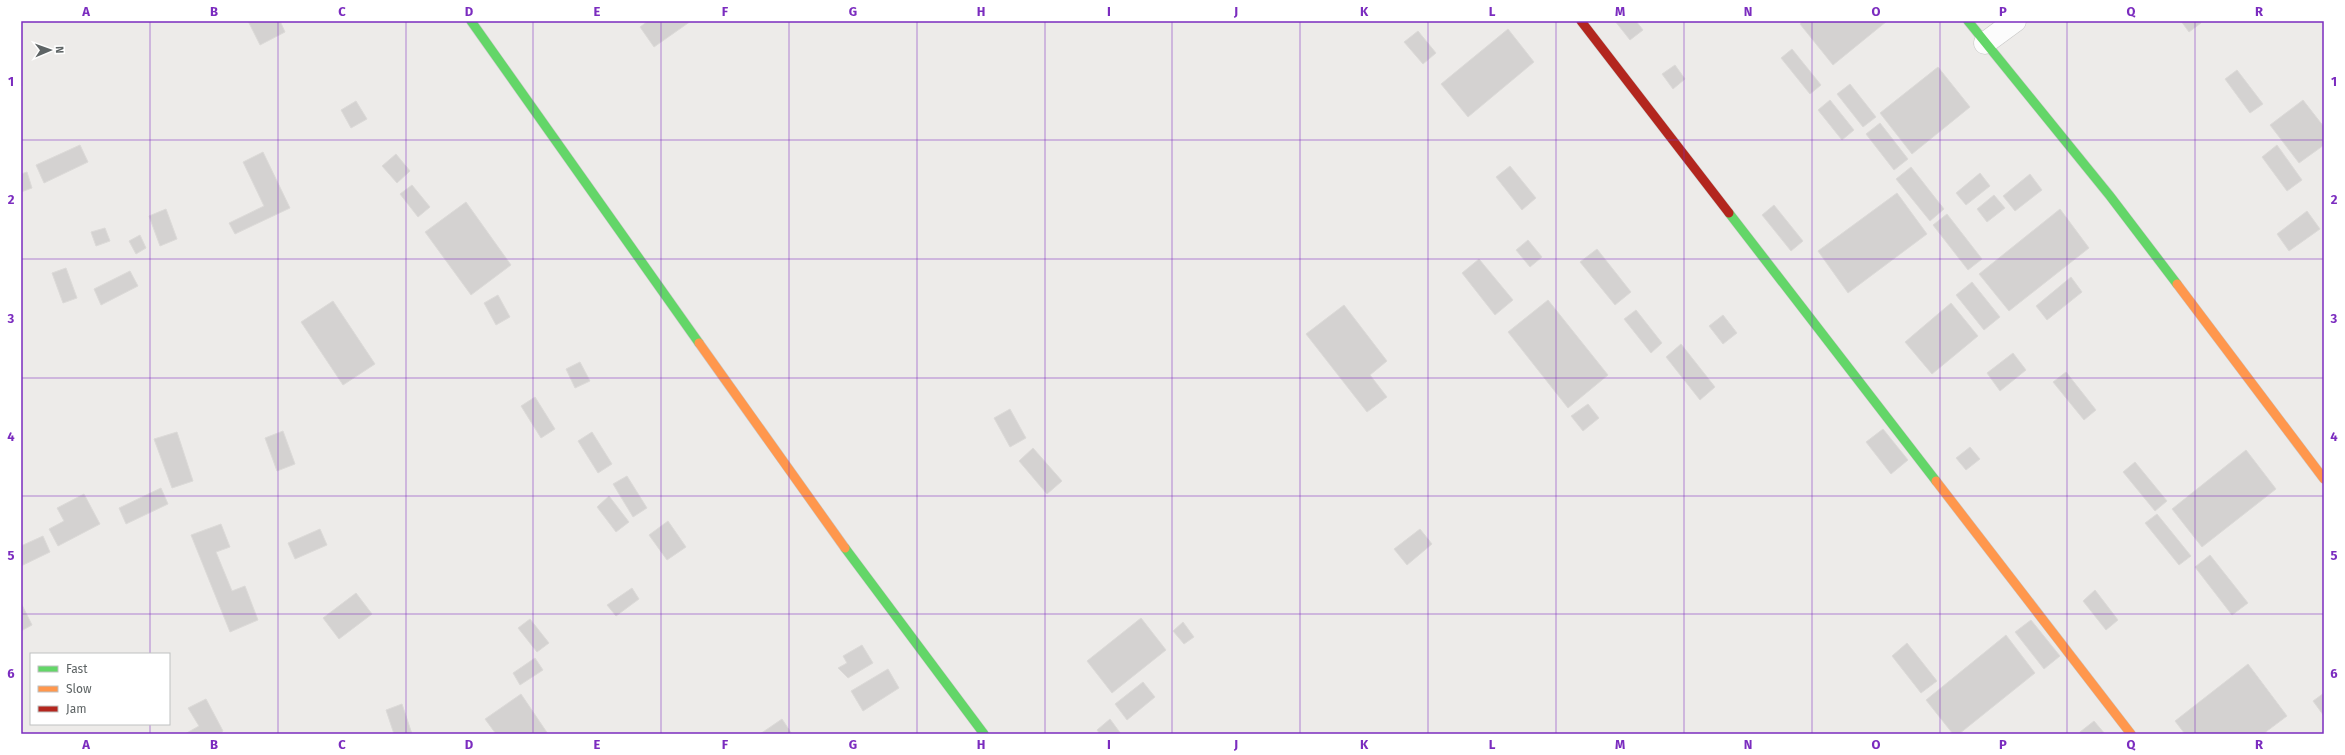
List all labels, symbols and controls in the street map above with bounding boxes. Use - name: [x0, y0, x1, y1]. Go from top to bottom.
- text: A: [81, 4, 90, 19]
- text: B: [210, 4, 218, 19]
- text: C: [338, 4, 346, 19]
- text: D: [465, 4, 474, 19]
- text: E: [594, 4, 601, 19]
- text: F: [722, 4, 729, 19]
- text: G: [849, 4, 857, 19]
- text: H: [977, 4, 985, 19]
- text: I: [1107, 4, 1111, 19]
- text: J: [1233, 4, 1238, 19]
- text: K: [1360, 4, 1369, 19]
- text: L: [1489, 4, 1496, 19]
- text: M: [1615, 4, 1625, 19]
- text: N: [1744, 4, 1752, 19]
- text: O: [1872, 4, 1881, 19]
- text: P: [1999, 4, 2007, 19]
- text: Q: [2127, 4, 2137, 19]
- text: R: [2255, 4, 2264, 19]
- north arrow: [30, 30, 70, 70]
- text: N: [53, 46, 66, 54]
- text: 1: [8, 74, 14, 89]
- text: 1: [2331, 74, 2337, 89]
- text: 2: [8, 192, 15, 207]
- text: 2: [2331, 192, 2338, 207]
- text: 3: [7, 311, 15, 326]
- text: 3: [2330, 311, 2338, 326]
- text: 4: [7, 429, 15, 444]
- text: 4: [2330, 429, 2338, 444]
- text: 5: [8, 548, 15, 563]
- text: 5: [2331, 548, 2338, 563]
- legend: [30, 653, 170, 725]
- text: Fast: [66, 662, 88, 676]
- text: 6: [7, 666, 15, 681]
- text: 6: [2330, 666, 2338, 681]
- text: Slow: [66, 682, 92, 696]
- text: Jam: [66, 702, 86, 716]
- text: A: [81, 737, 90, 752]
- text: B: [210, 737, 218, 752]
- text: C: [338, 737, 346, 752]
- text: D: [465, 737, 474, 752]
- text: E: [594, 737, 601, 752]
- text: F: [722, 737, 729, 752]
- text: G: [849, 737, 857, 752]
- text: H: [977, 737, 985, 752]
- text: I: [1107, 737, 1111, 752]
- text: J: [1233, 737, 1238, 752]
- text: K: [1360, 737, 1369, 752]
- text: L: [1489, 737, 1496, 752]
- text: M: [1615, 737, 1625, 752]
- text: N: [1744, 737, 1752, 752]
- text: O: [1872, 737, 1881, 752]
- text: P: [1999, 737, 2007, 752]
- text: Q: [2127, 737, 2137, 752]
- text: R: [2255, 737, 2264, 752]

